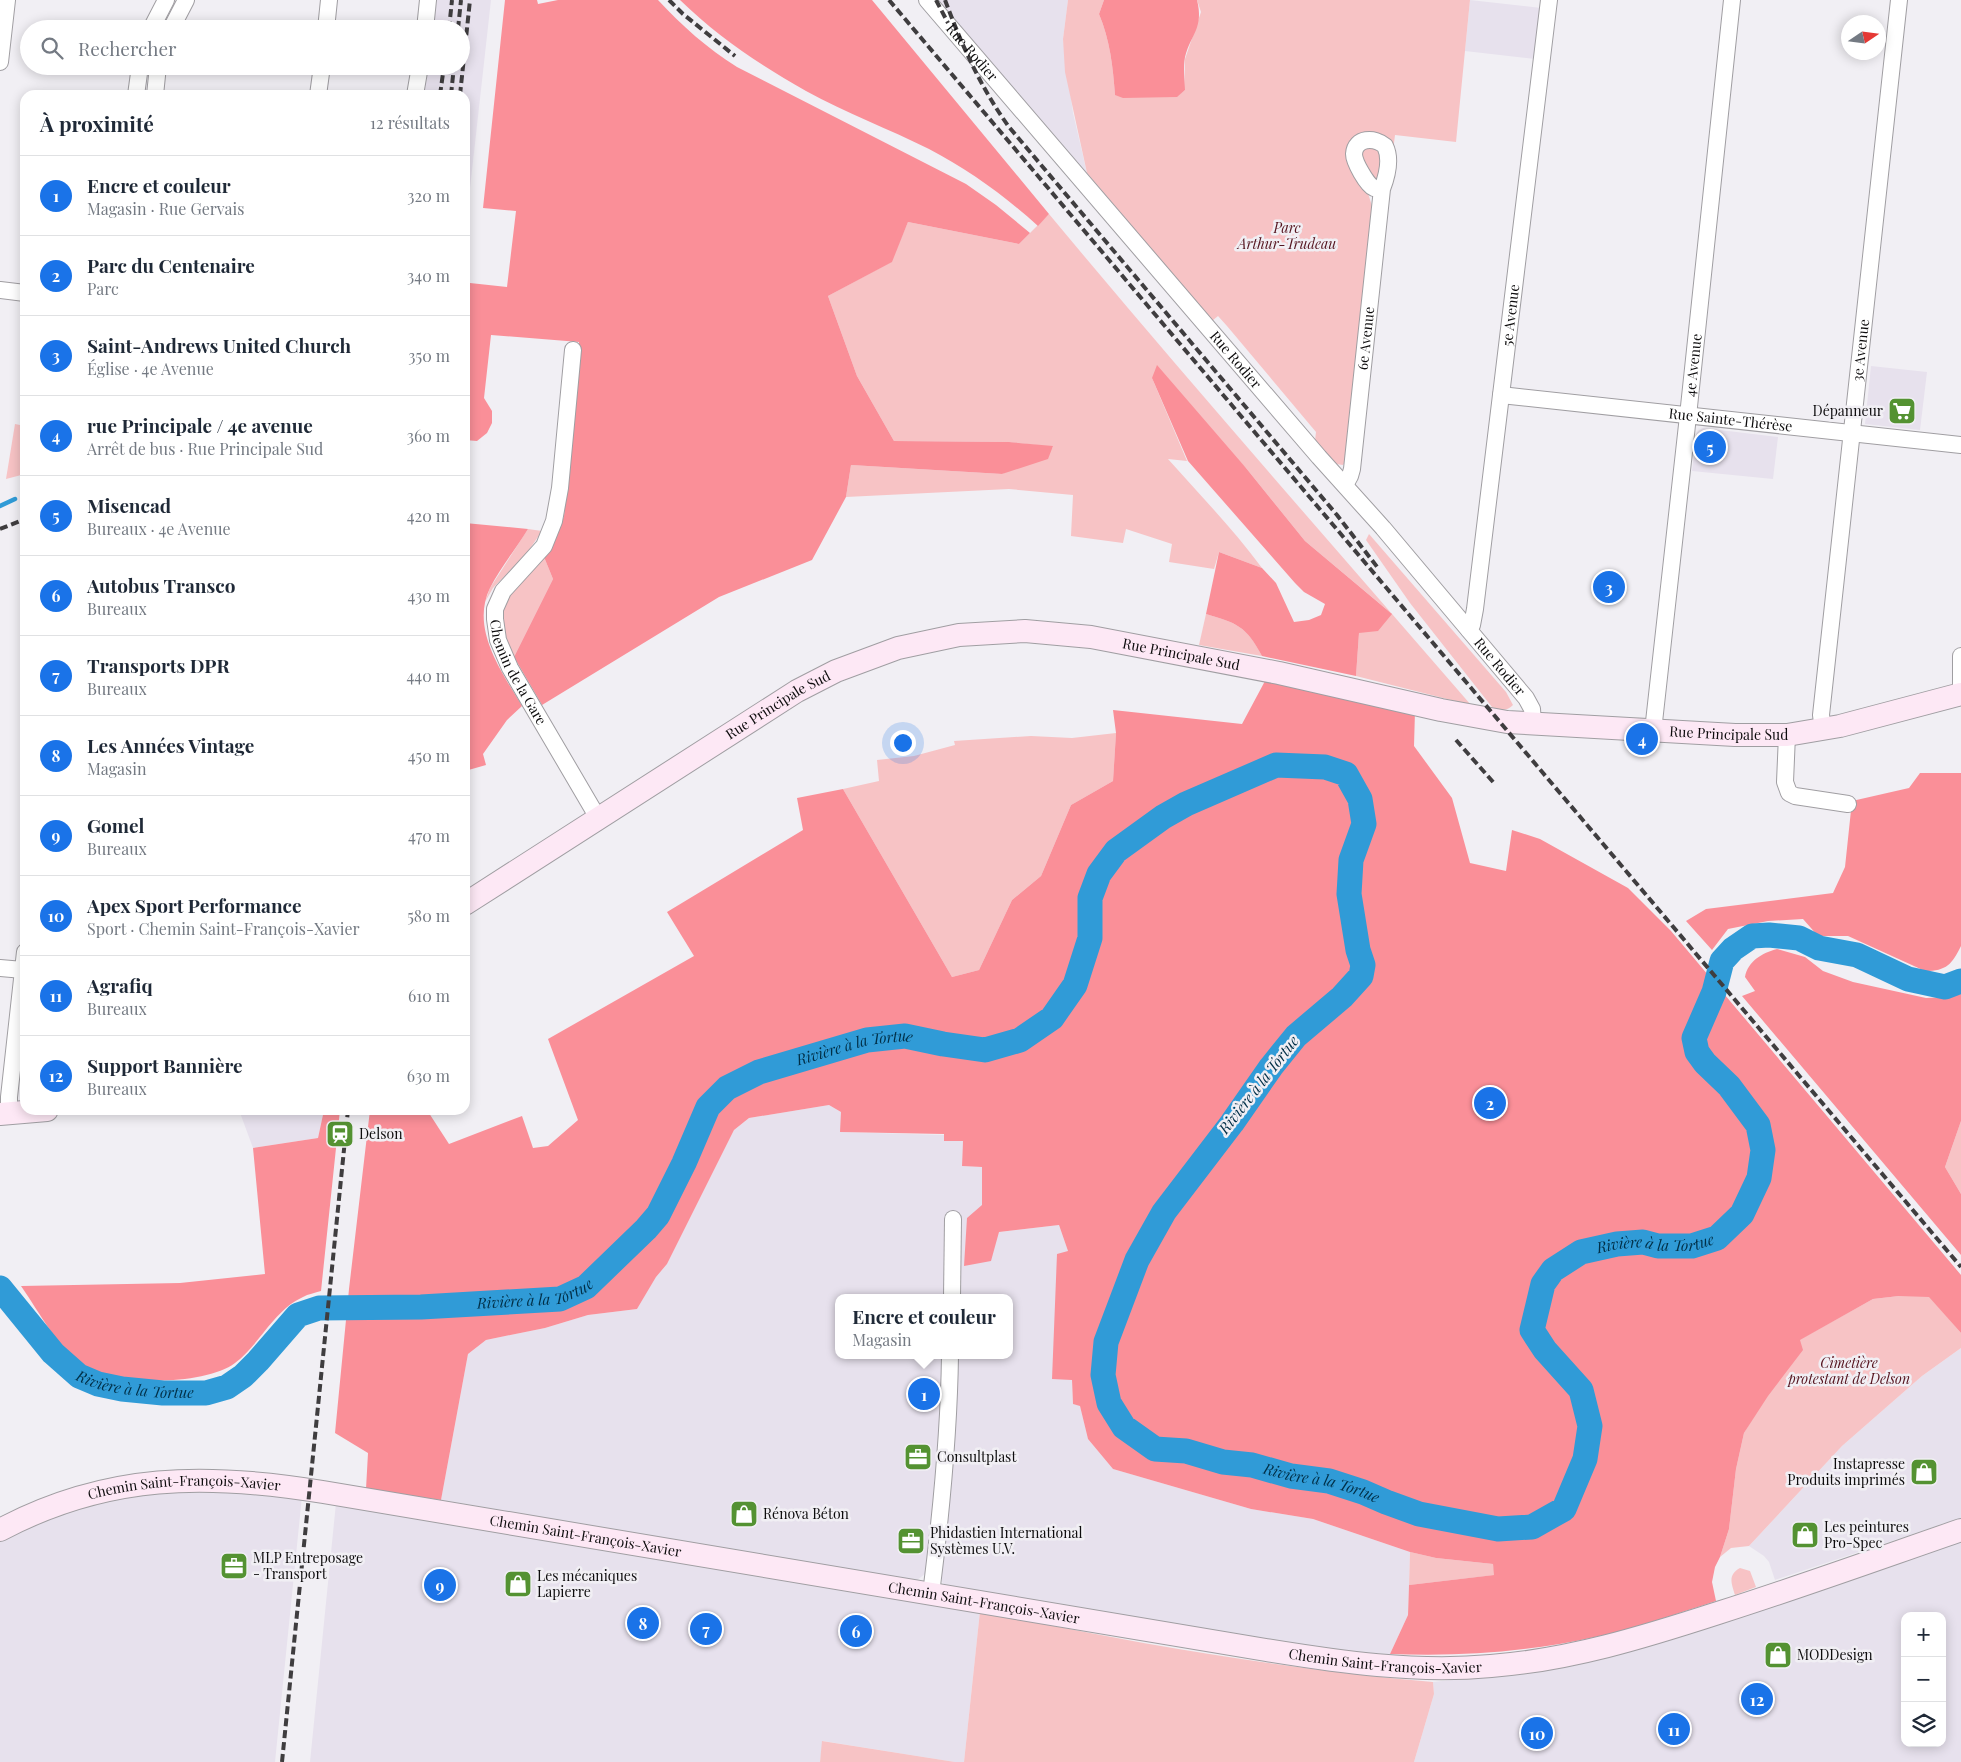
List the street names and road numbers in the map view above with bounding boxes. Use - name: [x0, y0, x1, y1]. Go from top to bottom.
- street label: Rue Rodier: [942, 19, 1003, 85]
- street label: 5e Avenue: [1497, 283, 1523, 347]
- street label: 6e Avenue: [1353, 306, 1378, 371]
- street label: 3e Avenue: [1847, 318, 1873, 382]
- street label: Rue Rodier: [1206, 327, 1267, 393]
- street label: 4e Avenue: [1680, 333, 1706, 398]
- street label: Rue Sainte-Thérèse: [1668, 403, 1793, 436]
- street label: Chemin de la Gare: [486, 618, 551, 728]
- street label: Rue Principale Sud: [1121, 633, 1242, 674]
- street label: Rue Rodier: [1470, 633, 1530, 700]
- street label: Rue Principale Sud: [722, 666, 833, 743]
- street label: Rue Principale Sud: [1669, 721, 1788, 744]
- street label: Chemin Saint-François-Xavier: [86, 1471, 282, 1504]
- street label: Chemin Saint-François-Xavier: [488, 1510, 684, 1561]
- street label: Chemin Saint-François-Xavier: [887, 1577, 1082, 1628]
- street label: Chemin Saint-François-Xavier: [1287, 1644, 1483, 1677]

